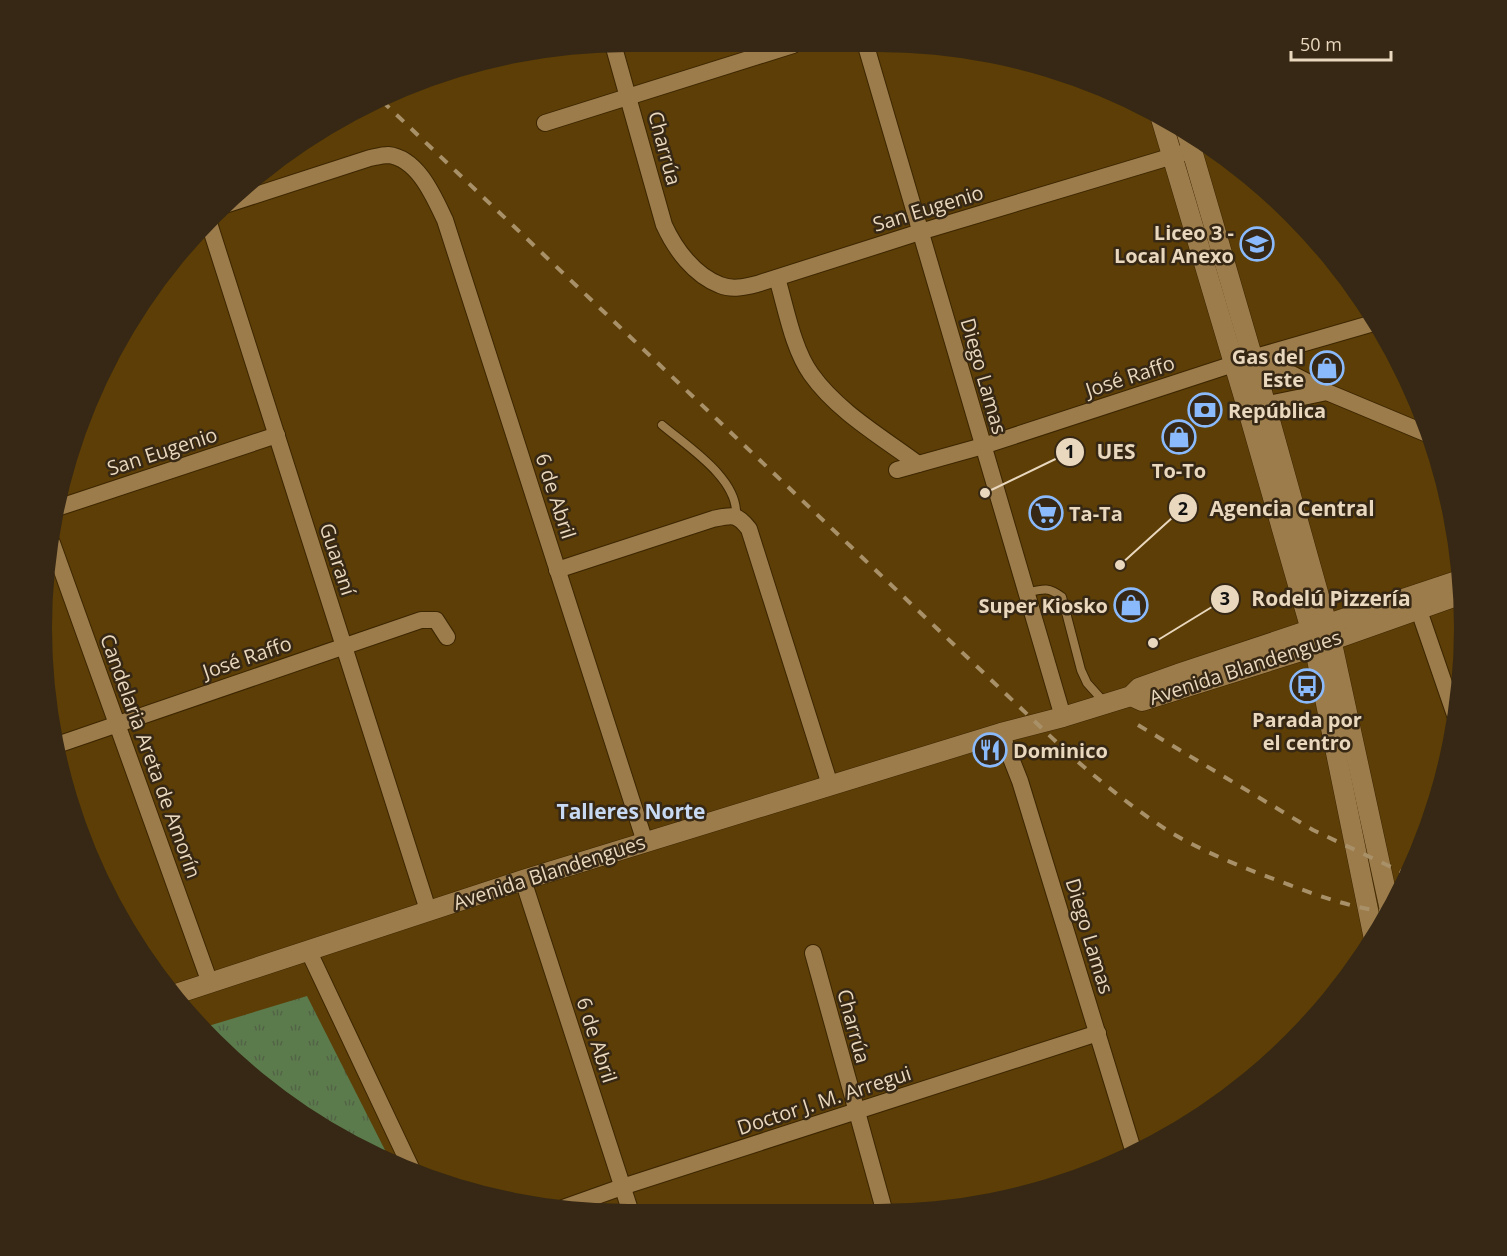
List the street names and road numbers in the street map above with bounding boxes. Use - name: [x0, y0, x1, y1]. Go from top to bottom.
- street label: Charrúa: [642, 108, 688, 188]
- street label: San Eugenio: [869, 178, 987, 238]
- street label: Diego Lamas: [955, 315, 1013, 437]
- street label: José Raffo: [1080, 349, 1178, 404]
- street label: San Eugenio: [103, 420, 221, 482]
- street label: 6 de Abril: [529, 450, 583, 542]
- street label: Guaraní: [314, 519, 363, 600]
- street label: Avenida Blandengues: [1145, 623, 1345, 711]
- street label: José Raffo: [197, 629, 295, 685]
- street label: Candelaria Areta de Amorín: [94, 630, 208, 882]
- street label: Avenida Blandengues: [449, 828, 649, 916]
- street label: Diego Lamas: [1060, 875, 1120, 997]
- street label: Charrúa: [831, 986, 877, 1066]
- street label: 6 de Abril: [570, 994, 624, 1086]
- street label: Doctor J. M. Arregui: [734, 1059, 914, 1141]

